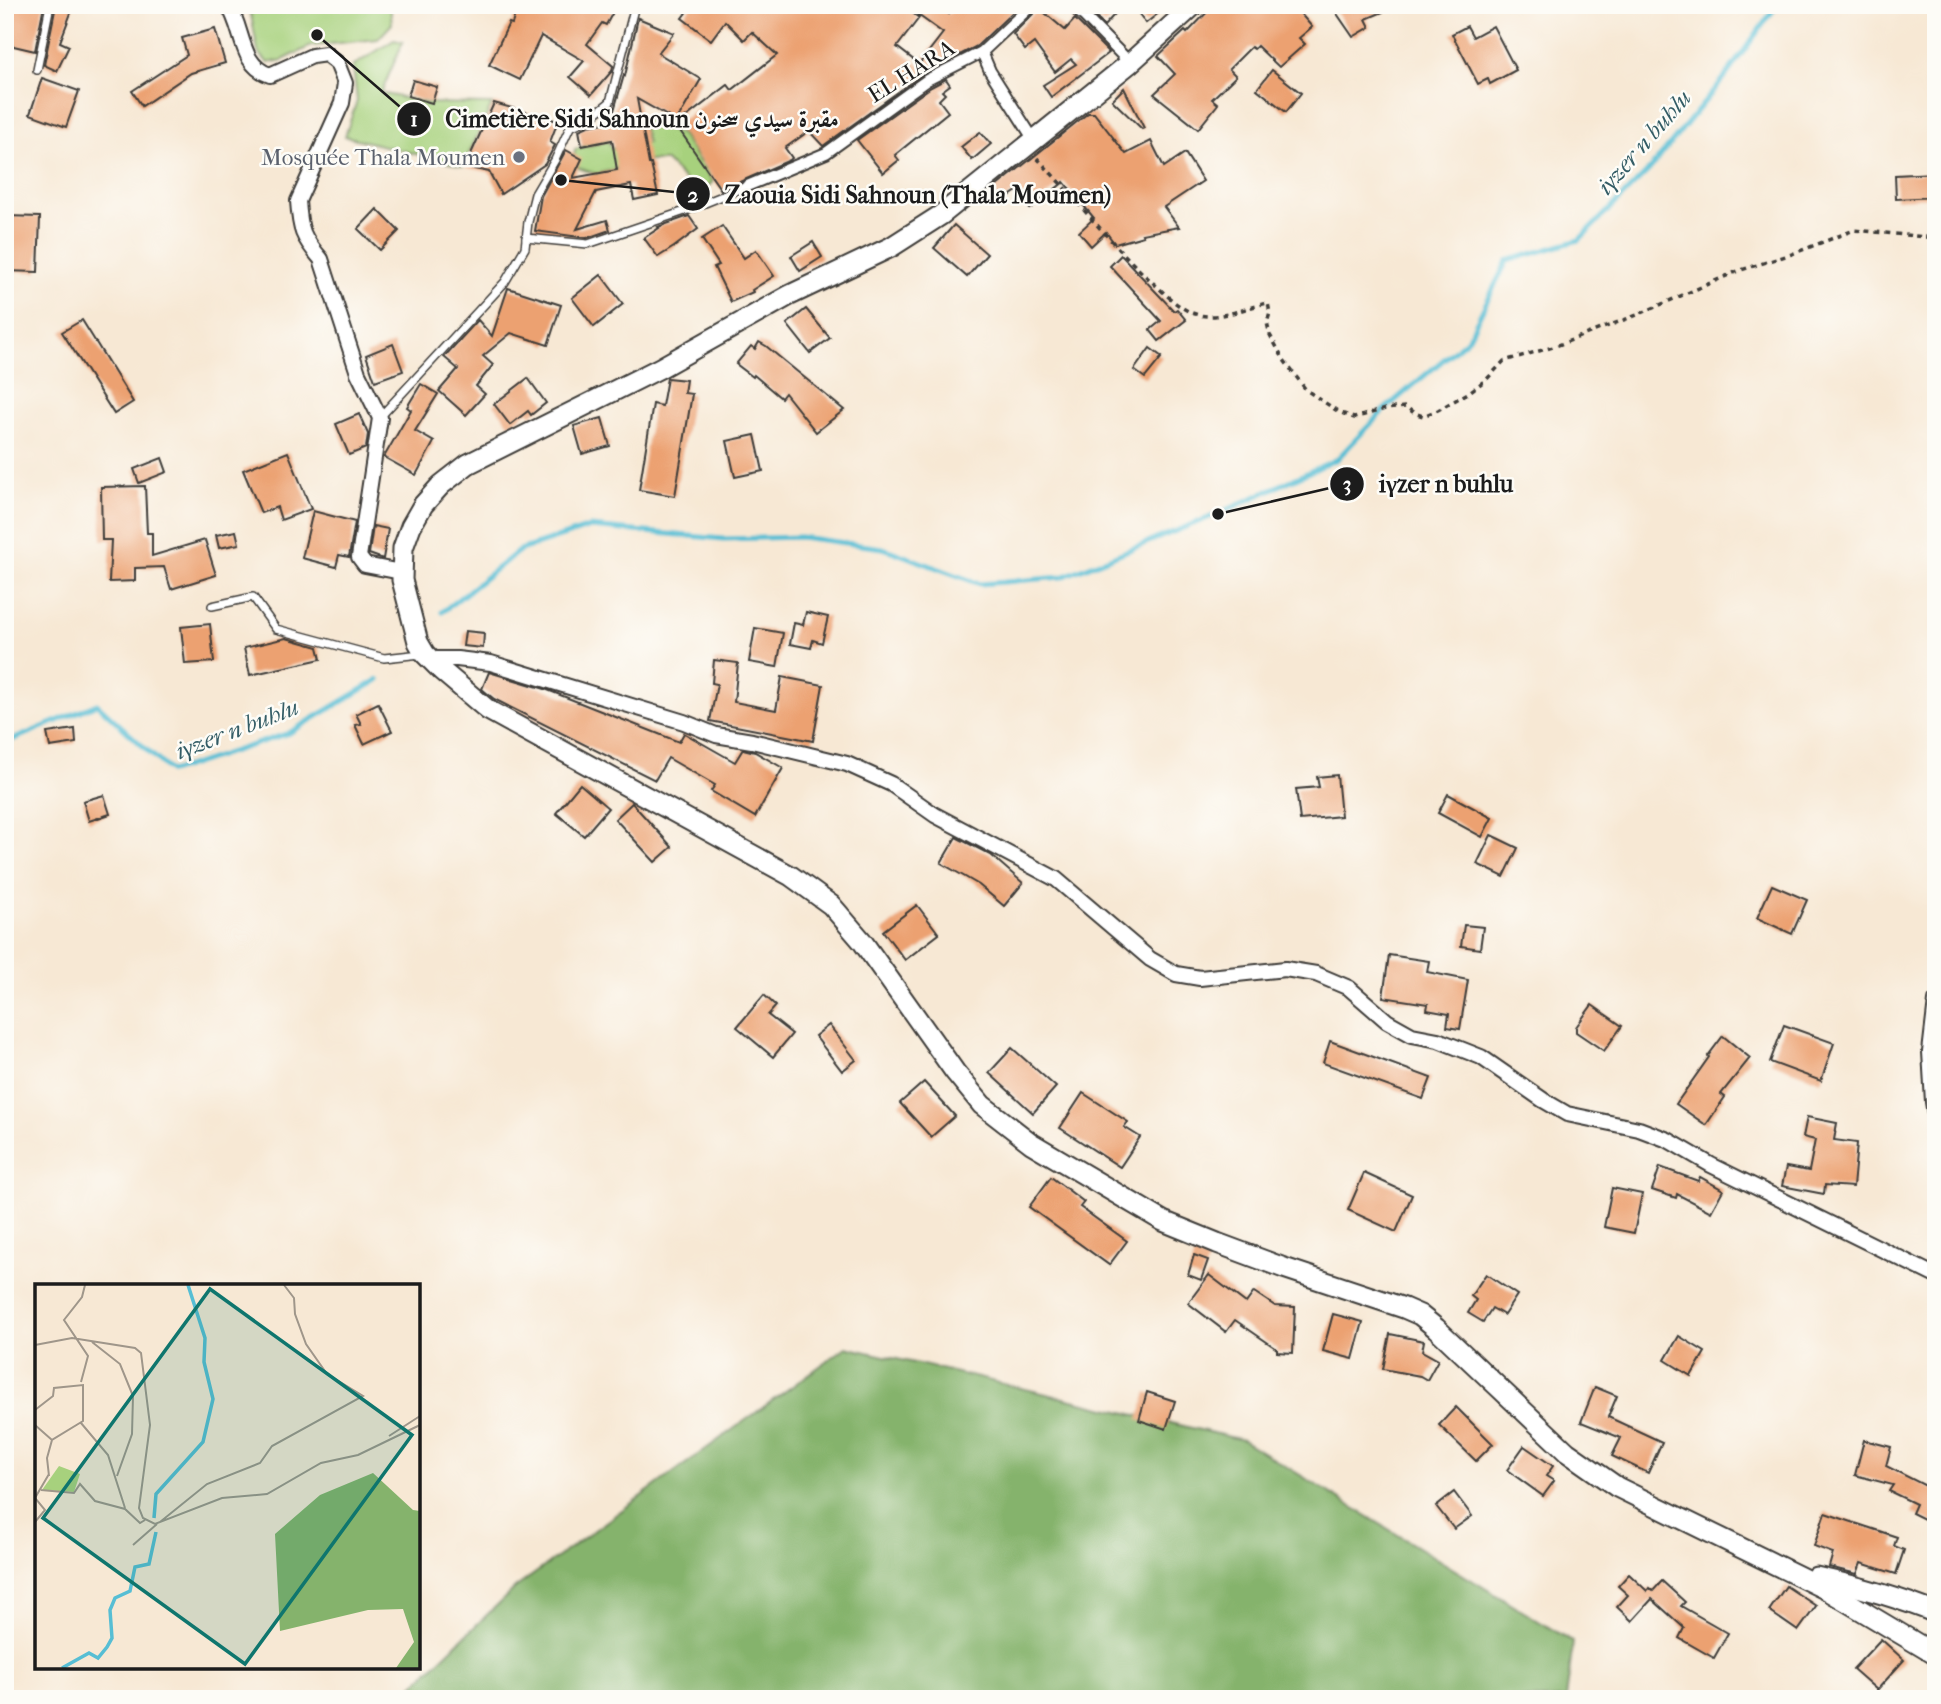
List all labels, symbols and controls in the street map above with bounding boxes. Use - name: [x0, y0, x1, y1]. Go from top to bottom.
- street label: EL HARA: [863, 34, 961, 109]
- water label: iγzer n buhlu: [1591, 84, 1697, 200]
- callout: Cimetière Sidi Sahnoun مقبرة سيدي سحنون: [397, 96, 853, 141]
- text: Cimetière Sidi Sahnoun مقبرة سيدي سحنون: [445, 105, 839, 138]
- text: 1: [410, 107, 418, 131]
- place label: Mosquée Thala Moumen: [261, 144, 506, 171]
- marker: Mosquée Thala Moumen: [511, 149, 527, 165]
- callout: Zaouia Sidi Sahnoun (Thala Moumen): [676, 172, 1125, 217]
- text: Zaouia Sidi Sahnoun (Thala Moumen): [725, 181, 1111, 209]
- text: 2: [688, 183, 699, 207]
- callout: iγzer n buhlu: [1329, 461, 1527, 506]
- text: iγzer n buhlu: [1378, 470, 1514, 498]
- text: 3: [1343, 472, 1351, 496]
- water label: iγzer n buhlu: [172, 693, 302, 765]
- inset map: [35, 1284, 420, 1669]

